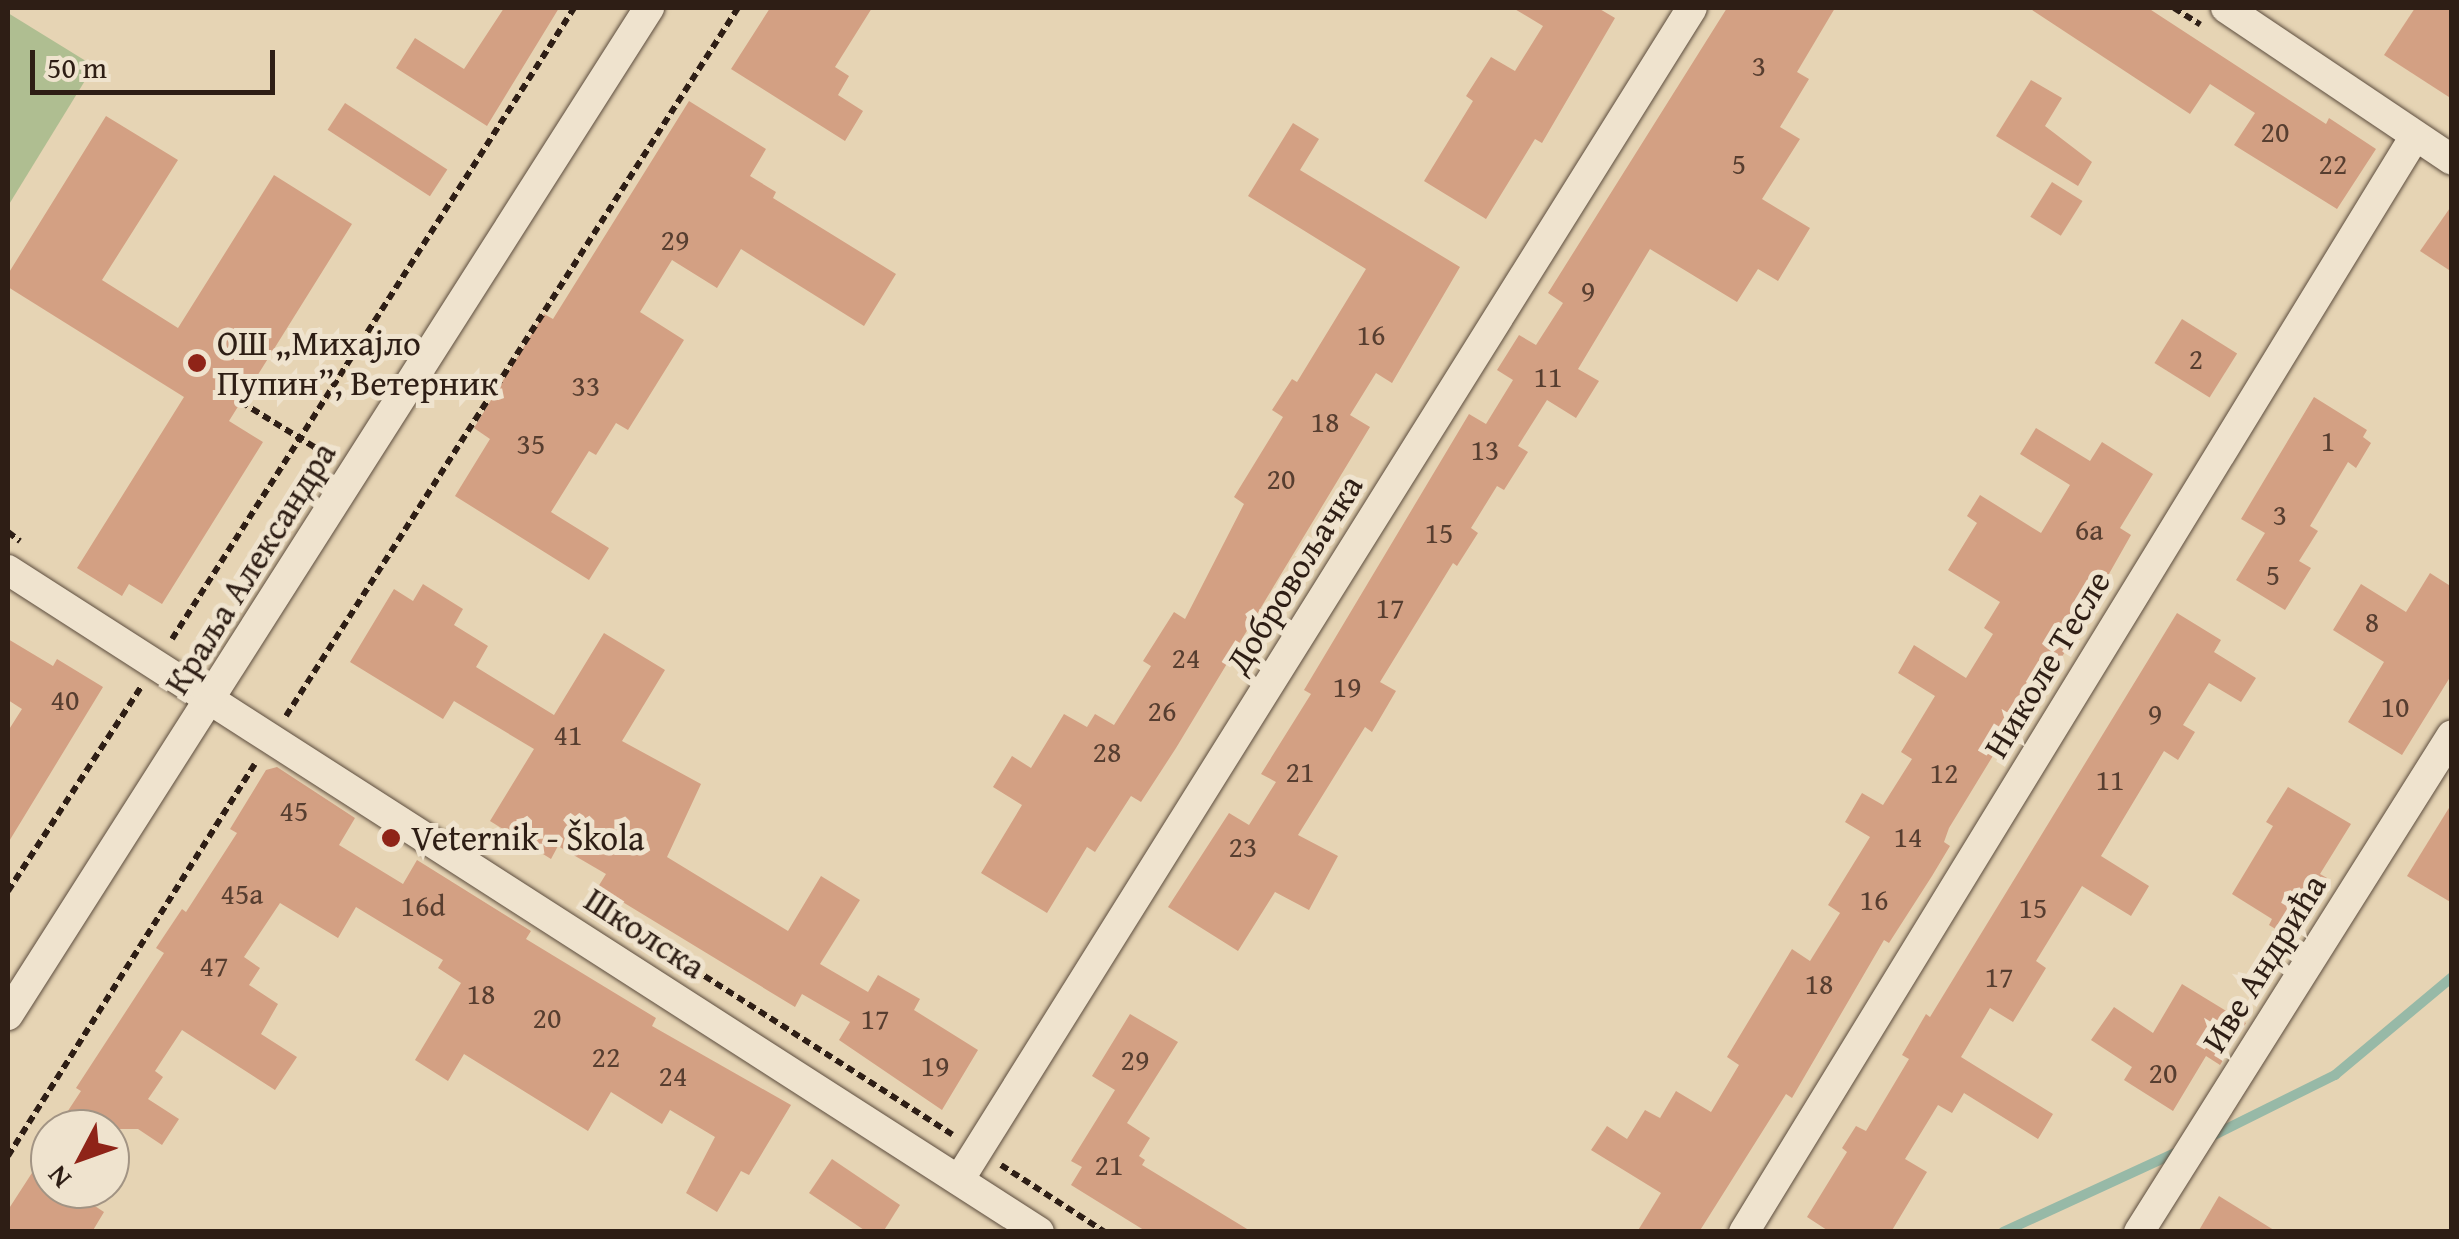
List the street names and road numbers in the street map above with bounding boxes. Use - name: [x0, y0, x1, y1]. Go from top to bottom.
- street label: Краља Александра: [155, 434, 345, 702]
- street label: Добровољачка: [1216, 467, 1372, 681]
- street label: Николе Тесле: [1975, 563, 2119, 765]
- street label: Иве Андрића: [2193, 866, 2335, 1060]
- street label: Школска: [577, 879, 713, 987]

